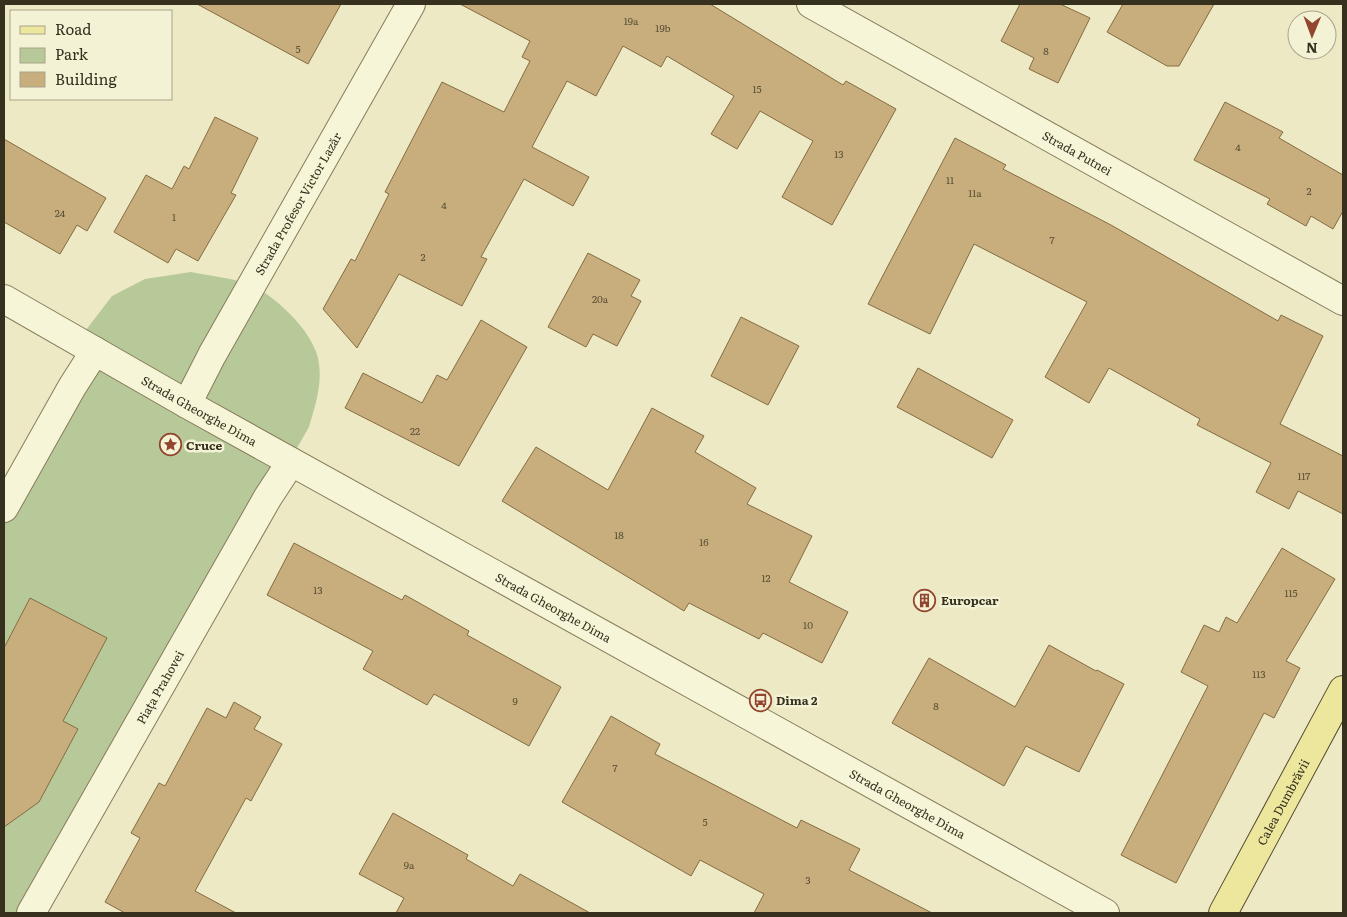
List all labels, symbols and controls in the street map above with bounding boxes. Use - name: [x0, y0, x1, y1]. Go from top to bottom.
- legend: [10, 10, 172, 100]
- north arrow: [1287, 10, 1337, 60]
- house number: 19a: [624, 13, 639, 28]
- text: Road: [55, 17, 91, 40]
- house number: 19b: [655, 20, 671, 35]
- text: N: [1305, 39, 1318, 59]
- house number: 5: [295, 41, 301, 56]
- text: Park: [55, 42, 89, 65]
- house number: 8: [1043, 43, 1049, 58]
- text: Building: [55, 67, 117, 90]
- house number: 15: [752, 81, 762, 96]
- street label: Strada Putnei: [1039, 126, 1115, 179]
- street label: Strada Profesor Victor Lazăr: [250, 129, 346, 278]
- house number: 4: [1235, 139, 1241, 154]
- house number: 13: [834, 146, 844, 161]
- house number: 11: [946, 172, 954, 187]
- house number: 2: [1306, 183, 1312, 198]
- house number: 11a: [968, 185, 982, 200]
- house number: 4: [441, 197, 447, 212]
- house number: 24: [55, 205, 66, 220]
- house number: 1: [172, 209, 176, 224]
- house number: 7: [1049, 232, 1055, 247]
- house number: 2: [420, 249, 426, 264]
- house number: 20a: [592, 291, 609, 306]
- street label: Strada Gheorghe Dima: [138, 371, 261, 450]
- house number: 22: [410, 423, 420, 438]
- place icon: Cruce: [158, 433, 182, 457]
- place label: Cruce: [186, 436, 223, 454]
- house number: 117: [1298, 468, 1310, 483]
- house number: 18: [614, 527, 624, 542]
- house number: 16: [699, 534, 709, 549]
- street label: Strada Gheorghe Dima: [492, 568, 615, 647]
- house number: 12: [761, 570, 771, 585]
- house number: 13: [313, 582, 323, 597]
- house number: 115: [1284, 585, 1298, 600]
- building icon: Europcar: [913, 588, 937, 612]
- place label: Europcar: [941, 591, 999, 609]
- house number: 10: [803, 617, 813, 632]
- street label: Piața Prahovei: [132, 647, 188, 727]
- house number: 113: [1252, 666, 1266, 681]
- bus stop icon: Dima 2: [748, 688, 772, 712]
- place label: Dima 2: [776, 691, 818, 709]
- house number: 9: [512, 693, 518, 708]
- house number: 8: [933, 698, 939, 713]
- street label: Calea Dumbrăvii: [1252, 756, 1313, 848]
- house number: 7: [612, 760, 618, 775]
- street label: Strada Gheorghe Dima: [846, 764, 969, 843]
- house number: 5: [702, 814, 708, 829]
- house number: 9a: [404, 857, 415, 872]
- house number: 3: [805, 872, 811, 887]

